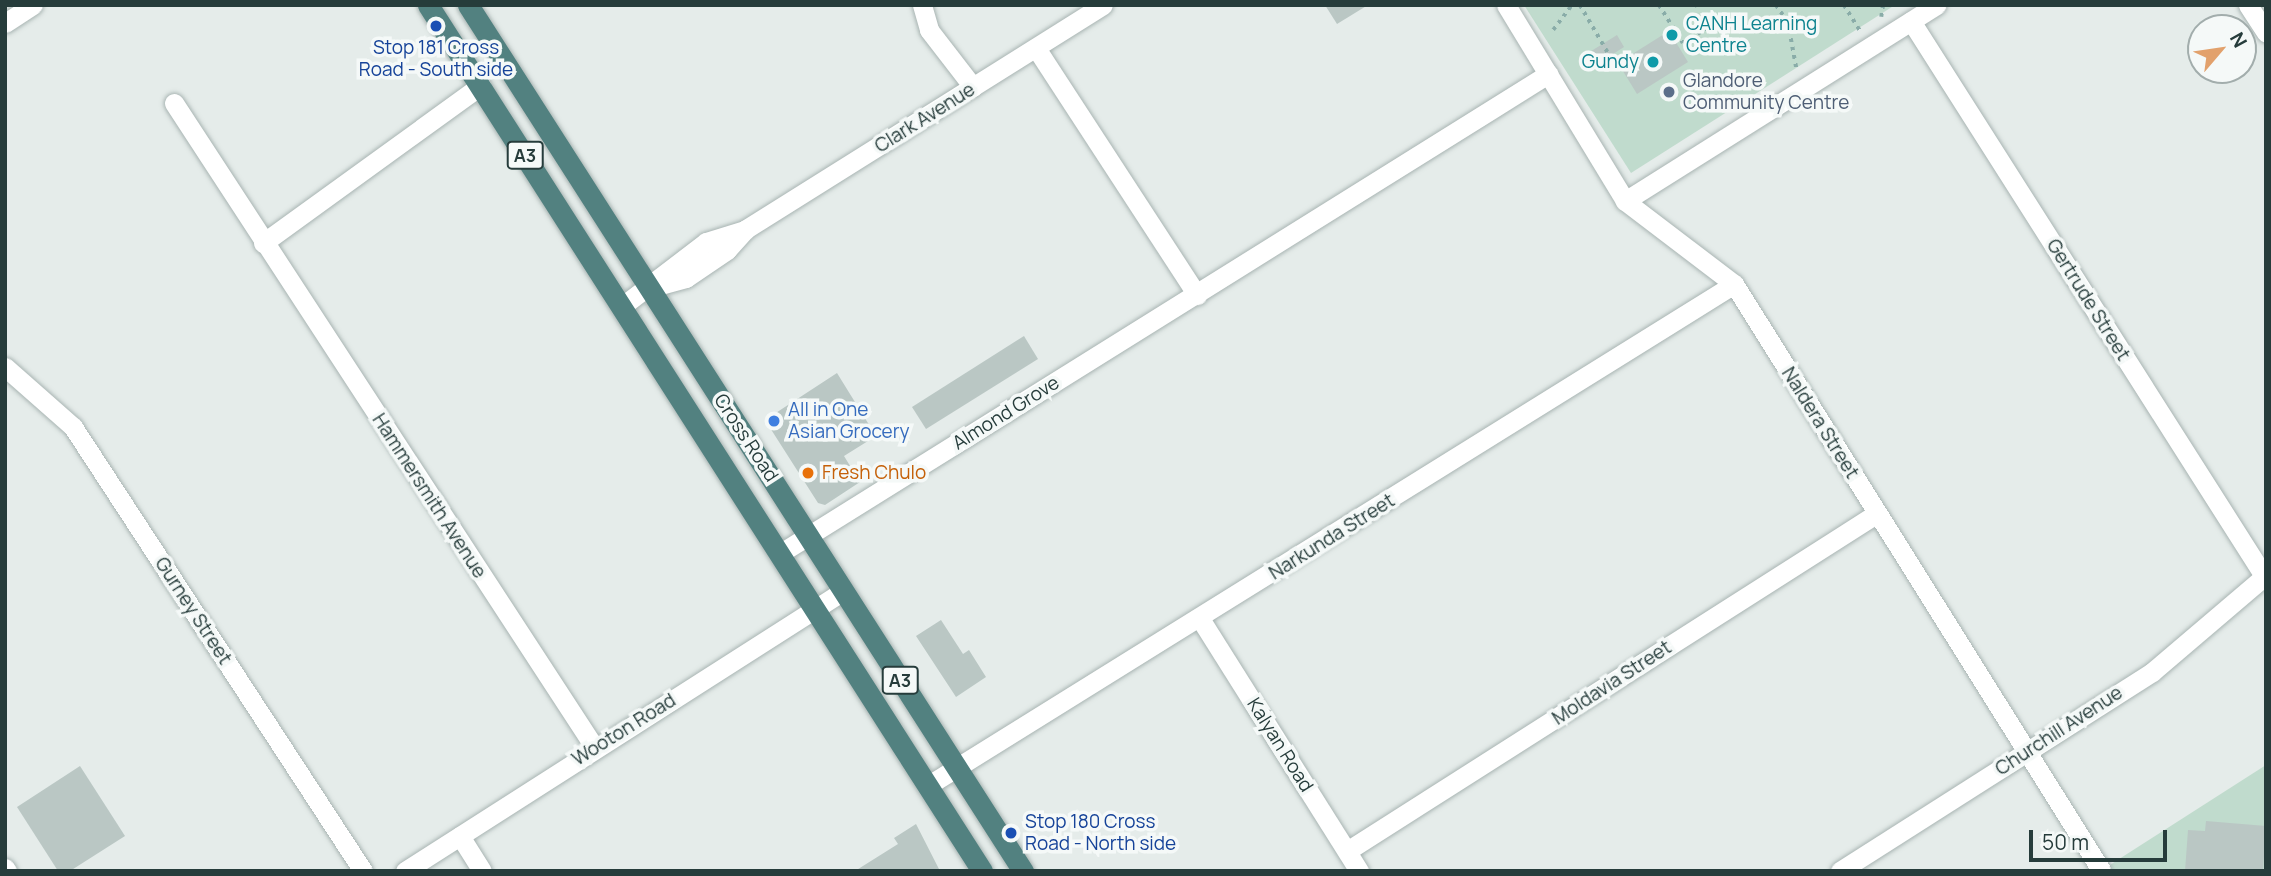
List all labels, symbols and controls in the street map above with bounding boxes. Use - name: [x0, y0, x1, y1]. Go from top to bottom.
- place label: CANH Learning Centre: [1686, 13, 1817, 57]
- north arrow: [2187, 14, 2257, 84]
- marker: Stop 181 Cross Road - South side: [428, 18, 444, 34]
- marker: CANH Learning Centre: [1664, 27, 1680, 43]
- text: N: [2224, 28, 2253, 52]
- place label: Stop 181 Cross Road - South side: [359, 37, 513, 81]
- place label: Gundy: [1582, 51, 1639, 73]
- marker: Gundy: [1645, 54, 1661, 70]
- place label: Glandore Community Centre: [1683, 70, 1849, 114]
- street label: Clark Avenue: [871, 78, 979, 158]
- marker: Glandore Community Centre: [1661, 84, 1677, 100]
- road number: A3: [506, 140, 544, 170]
- street label: Gertrude Street: [2041, 235, 2135, 365]
- street label: Naldera Street: [1777, 363, 1863, 483]
- street label: Almond Grove: [949, 371, 1063, 455]
- street label: Cross Road: [709, 390, 783, 486]
- place label: All in One Asian Grocery: [788, 399, 909, 443]
- street label: Hammersmith Avenue: [367, 409, 491, 583]
- marker: All in One Asian Grocery: [766, 413, 782, 429]
- place label: Fresh Chulo: [822, 462, 926, 484]
- marker: Fresh Chulo: [800, 465, 816, 481]
- street label: Narkunda Street: [1265, 489, 1399, 585]
- street label: Gurney Street: [150, 553, 236, 669]
- street label: Moldavia Street: [1548, 636, 1676, 730]
- road number: A3: [881, 666, 919, 694]
- street label: Churchill Avenue: [1991, 681, 2127, 781]
- street label: Wooton Road: [568, 689, 680, 771]
- street label: Kalyan Road: [1242, 694, 1318, 796]
- place label: Stop 180 Cross Road - North side: [1025, 811, 1176, 855]
- scale bar: [2033, 816, 2171, 860]
- marker: Stop 180 Cross Road - North side: [1003, 825, 1019, 841]
- text: 50 m: [2042, 828, 2089, 856]

